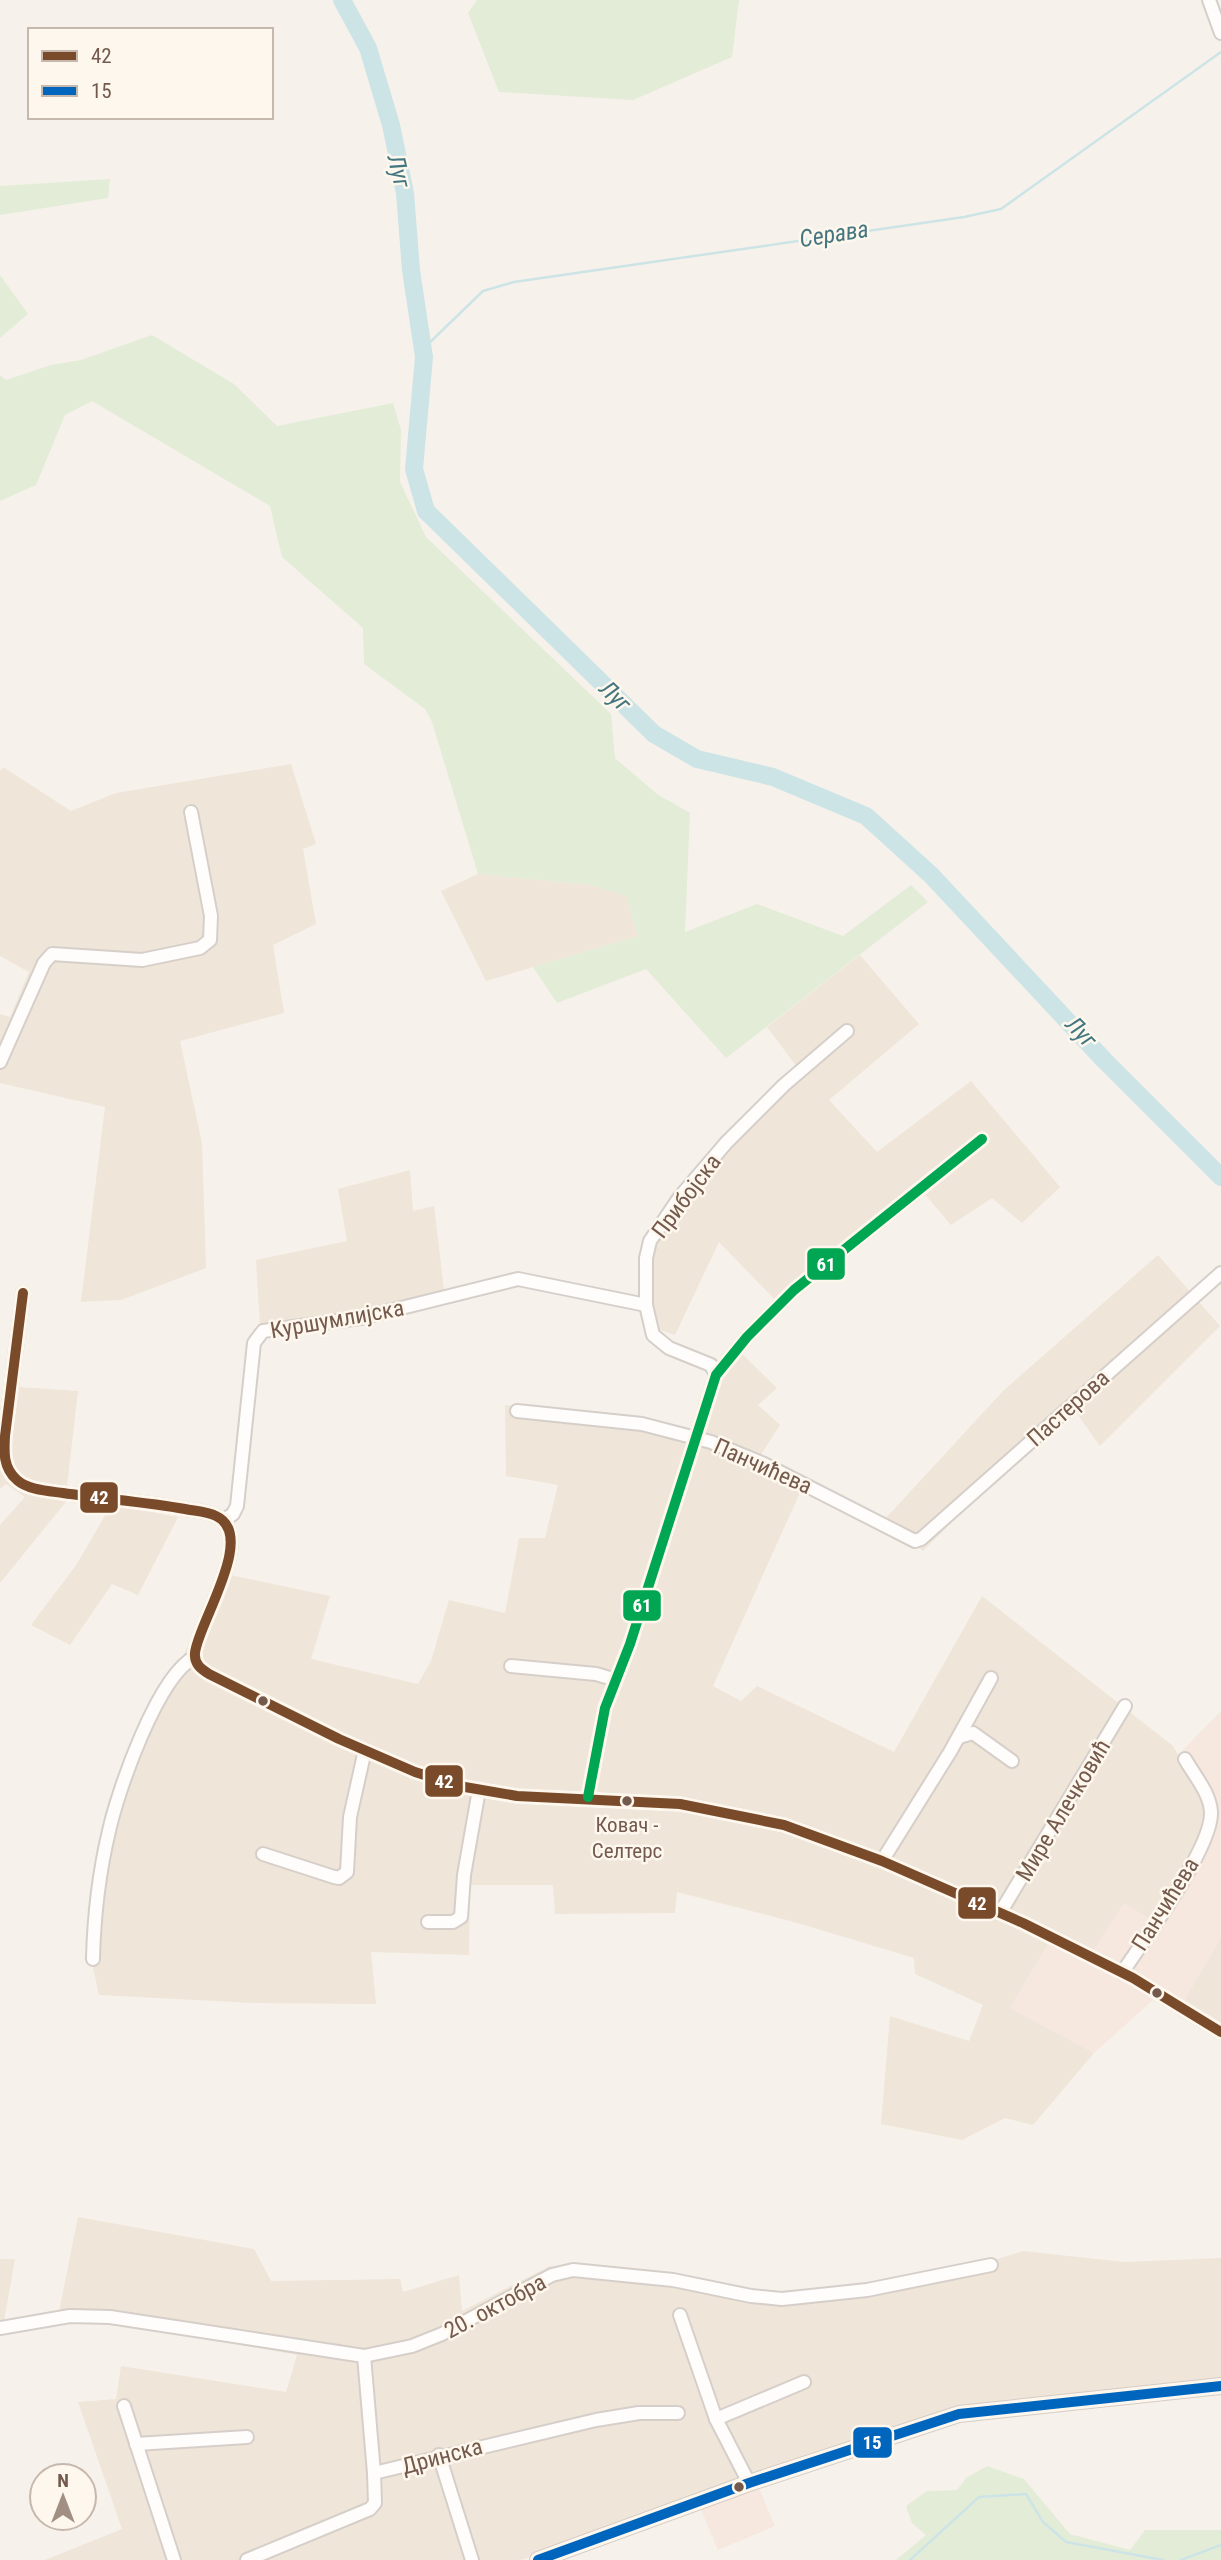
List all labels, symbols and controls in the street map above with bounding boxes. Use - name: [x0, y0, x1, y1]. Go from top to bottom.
- legend: [28, 28, 273, 119]
- text: 42: [91, 44, 112, 68]
- text: 15: [91, 79, 112, 103]
- water label: Луг: [381, 151, 417, 192]
- water label: Серава: [797, 215, 871, 253]
- water label: Луг: [593, 674, 637, 718]
- water label: Луг: [1059, 1010, 1103, 1054]
- street label: Прибојска: [646, 1149, 727, 1244]
- line badge: 61: [806, 1247, 846, 1281]
- text: 61: [816, 1253, 836, 1276]
- street label: Куршумлијска: [268, 1294, 406, 1345]
- street label: Пастерова: [1022, 1365, 1115, 1452]
- street label: Панчићева: [710, 1433, 816, 1500]
- line badge: 42: [79, 1481, 119, 1514]
- text: 42: [89, 1486, 109, 1509]
- line badge: 61: [622, 1589, 662, 1622]
- text: 61: [632, 1594, 652, 1617]
- unlabelled marker: [256, 1694, 270, 1708]
- street label: Мире Алечковић: [1010, 1734, 1116, 1886]
- line badge: 42: [424, 1764, 464, 1798]
- text: 42: [434, 1770, 454, 1793]
- marker: Ковач - Селтерс: [620, 1794, 634, 1808]
- place label: Ковач - Селтерс: [592, 1813, 662, 1863]
- street label: Панчићева: [1126, 1853, 1205, 1956]
- line badge: 42: [957, 1886, 997, 1920]
- text: 42: [967, 1892, 987, 1915]
- unlabelled marker: [1150, 1986, 1164, 2000]
- street label: 20. октобра: [440, 2269, 551, 2344]
- line badge: 15: [852, 2426, 893, 2459]
- text: 15: [862, 2431, 882, 2454]
- street label: Дринска: [399, 2433, 486, 2480]
- north arrow: [28, 2462, 98, 2532]
- text: N: [57, 2469, 69, 2492]
- unlabelled marker: [732, 2480, 746, 2494]

